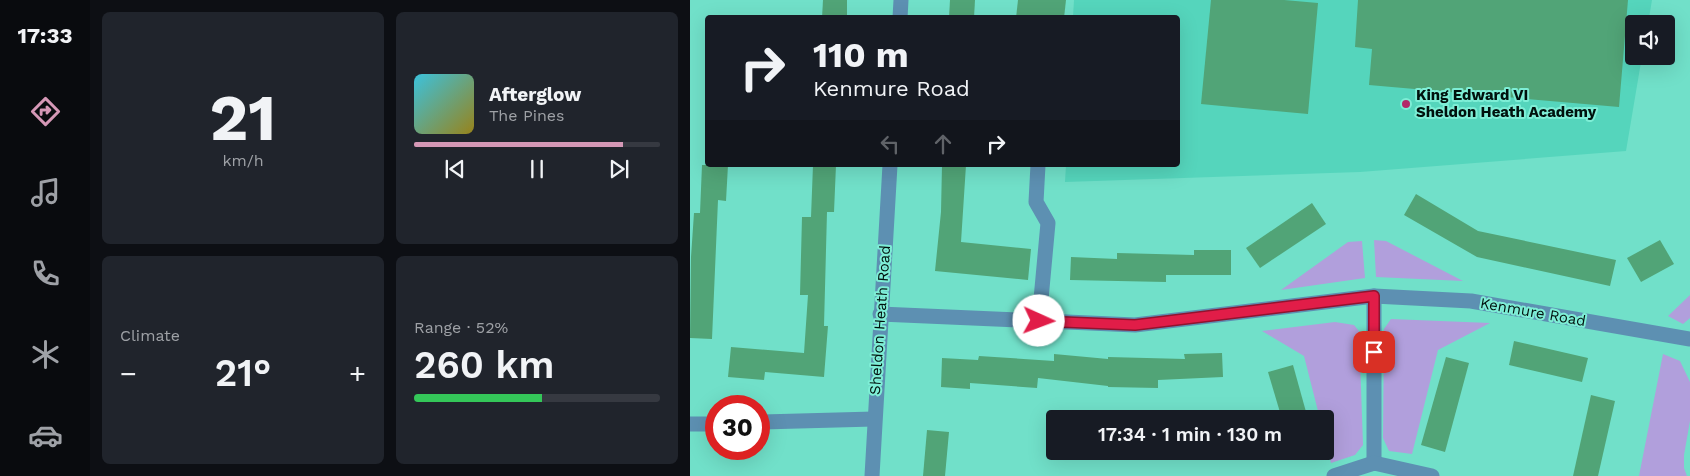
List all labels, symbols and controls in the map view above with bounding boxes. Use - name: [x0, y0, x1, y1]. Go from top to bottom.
- map controls: [1625, 15, 1675, 65]
- button: sound: [1625, 15, 1675, 65]
- text: 17:33: [17, 23, 73, 48]
- text: 110 m: [813, 34, 909, 76]
- icon: right: [730, 35, 795, 100]
- text: Kenmure Road: [813, 76, 970, 101]
- text: 21: [210, 80, 276, 156]
- text: Afterglow: [489, 83, 581, 106]
- place label: King Edward VI Sheldon Heath Academy: [1416, 86, 1597, 121]
- icon: directions: [28, 94, 63, 129]
- marker: King Edward VI Sheldon Heath Academy: [1400, 98, 1412, 110]
- text: The Pines: [489, 106, 565, 125]
- icon: left: [876, 130, 904, 158]
- icon: ahead: [929, 130, 957, 158]
- icon: right: [982, 130, 1010, 158]
- text: km/h: [222, 151, 264, 170]
- icon: previous: [441, 155, 469, 183]
- icon: pause: [523, 155, 551, 183]
- icon: next: [605, 155, 633, 183]
- icon: music: [28, 175, 63, 210]
- street label: Sheldon Heath Road: [866, 245, 894, 395]
- icon: phone: [28, 256, 63, 291]
- position arrow: [1012, 294, 1064, 346]
- street label: Kenmure Road: [1479, 294, 1587, 330]
- text: Range · 52%: [414, 318, 508, 337]
- text: Climate: [120, 326, 180, 345]
- pin: [1353, 331, 1395, 373]
- icon: climate: [28, 337, 63, 372]
- icon: arrive: [1360, 338, 1388, 366]
- text: 260 km: [414, 343, 554, 387]
- text: 21°: [215, 351, 271, 395]
- text: −: [120, 357, 137, 390]
- text: +: [349, 357, 366, 390]
- speed limit sign: 30: [705, 395, 770, 460]
- icon: car: [28, 418, 63, 453]
- text: 17:34 · 1 min · 130 m: [1098, 423, 1282, 446]

